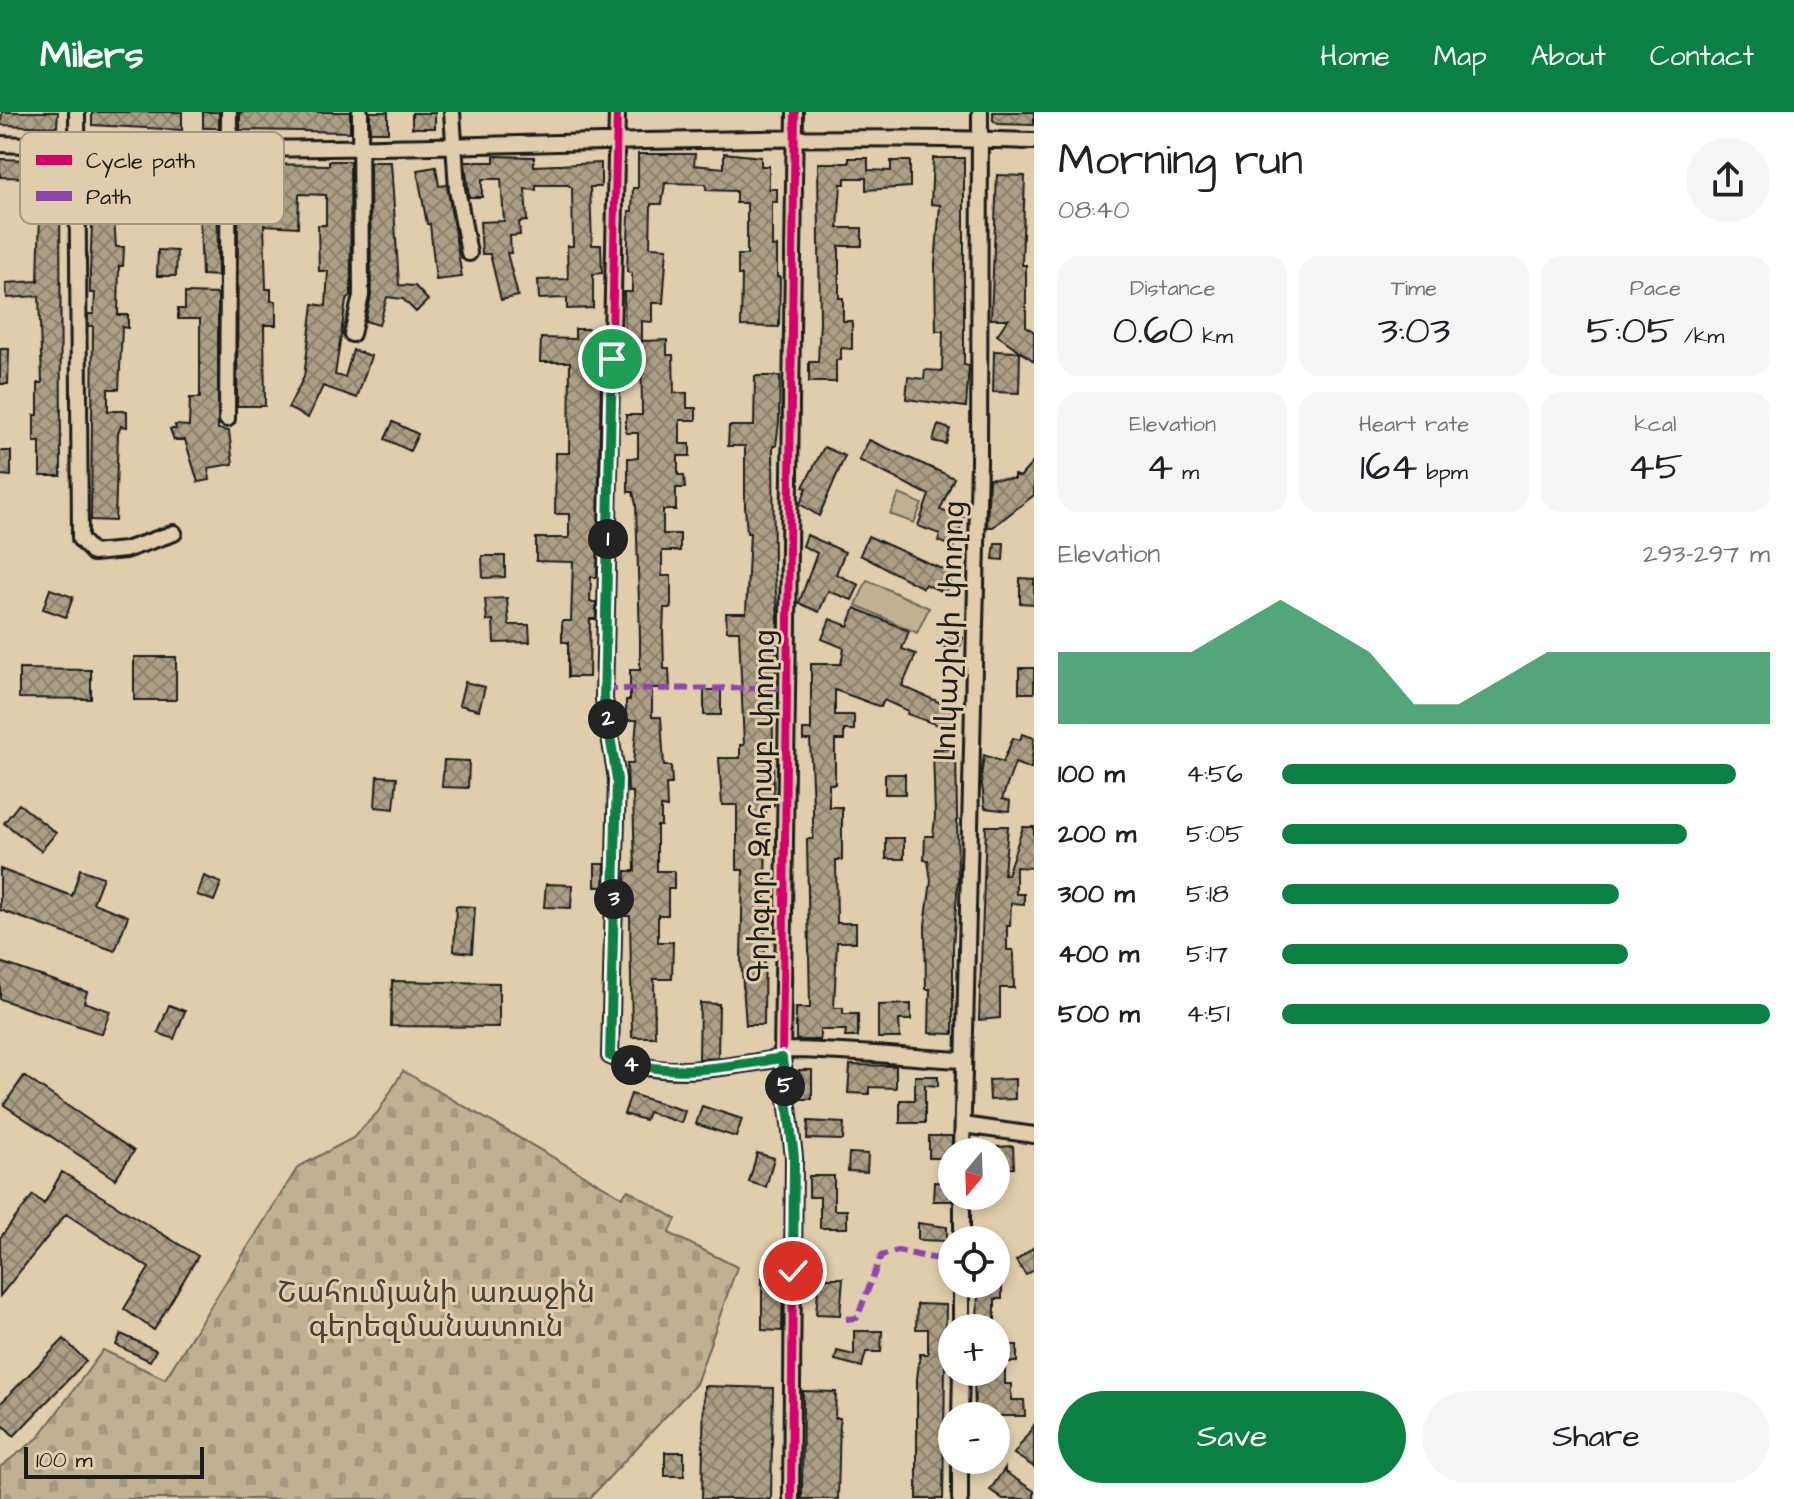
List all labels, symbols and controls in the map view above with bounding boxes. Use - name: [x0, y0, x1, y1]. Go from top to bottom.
- text: Milers: [40, 30, 144, 82]
- text: Home: [1320, 37, 1390, 76]
- text: Map: [1434, 37, 1487, 76]
- text: About: [1531, 37, 1606, 76]
- text: Contact: [1650, 37, 1754, 76]
- text: Morning run: [1058, 131, 1303, 192]
- legend: [20, 132, 284, 224]
- button: share: [1686, 138, 1770, 222]
- text: Cycle path: [86, 146, 195, 178]
- text: Path: [86, 182, 131, 213]
- text: 08:40: [1058, 192, 1130, 228]
- text: Distance: [1130, 273, 1215, 304]
- text: Time: [1391, 273, 1437, 304]
- text: Pace: [1630, 273, 1681, 304]
- text: 0.60: [1112, 304, 1194, 359]
- text: 3:03: [1378, 304, 1450, 359]
- text: 5:05: [1586, 304, 1675, 359]
- text: km: [1194, 321, 1233, 352]
- text: /km: [1675, 321, 1724, 352]
- pin: [578, 325, 646, 393]
- icon: arrive: [590, 337, 634, 381]
- text: Elevation: [1129, 409, 1216, 440]
- text: Heart rate: [1359, 409, 1469, 440]
- text: kcal: [1634, 409, 1676, 440]
- text: 4: [1146, 440, 1173, 495]
- text: 164: [1360, 440, 1417, 495]
- text: 45: [1628, 440, 1683, 495]
- text: m: [1173, 457, 1199, 488]
- text: bpm: [1417, 457, 1468, 488]
- street label: Լուկաշինի փողոց: [924, 499, 976, 763]
- pin: 1: [588, 519, 628, 559]
- text: 1: [607, 523, 609, 554]
- text: Elevation: [1058, 536, 1160, 572]
- text: 293–297 m: [1643, 536, 1770, 572]
- street label: Գրիգոր Զոհրաբ փողոց: [738, 628, 786, 984]
- pin: 2: [588, 699, 628, 739]
- text: 2: [602, 703, 614, 734]
- text: 100 m: [1058, 756, 1125, 792]
- text: 4:56: [1186, 756, 1243, 792]
- text: 200 m: [1058, 816, 1136, 852]
- text: 5:05: [1186, 816, 1244, 852]
- text: 300 m: [1058, 876, 1135, 912]
- text: 5:18: [1186, 876, 1229, 912]
- pin: 3: [594, 879, 634, 919]
- text: 3: [608, 883, 620, 914]
- text: 400 m: [1058, 936, 1139, 972]
- text: 5:17: [1186, 936, 1228, 972]
- text: 500 m: [1058, 996, 1140, 1032]
- text: 4:51: [1186, 996, 1230, 1032]
- pin: 4: [611, 1045, 651, 1085]
- text: 4: [624, 1049, 638, 1080]
- pin: 5: [765, 1066, 805, 1106]
- text: 5: [777, 1070, 793, 1101]
- north arrow: [938, 1138, 1010, 1210]
- map controls: [938, 1138, 1010, 1474]
- button: locate: [938, 1226, 1010, 1298]
- pin: [759, 1237, 827, 1305]
- icon: check: [771, 1249, 815, 1293]
- park label: Շահումյանի առաջին գերեզմանատուն: [277, 1272, 595, 1348]
- button: +: [938, 1314, 1010, 1386]
- button: Save: [1058, 1391, 1406, 1483]
- button: Share: [1422, 1391, 1770, 1483]
- button: −: [938, 1402, 1010, 1474]
- scale bar: [24, 1443, 204, 1479]
- text: 100 m: [36, 1445, 93, 1476]

